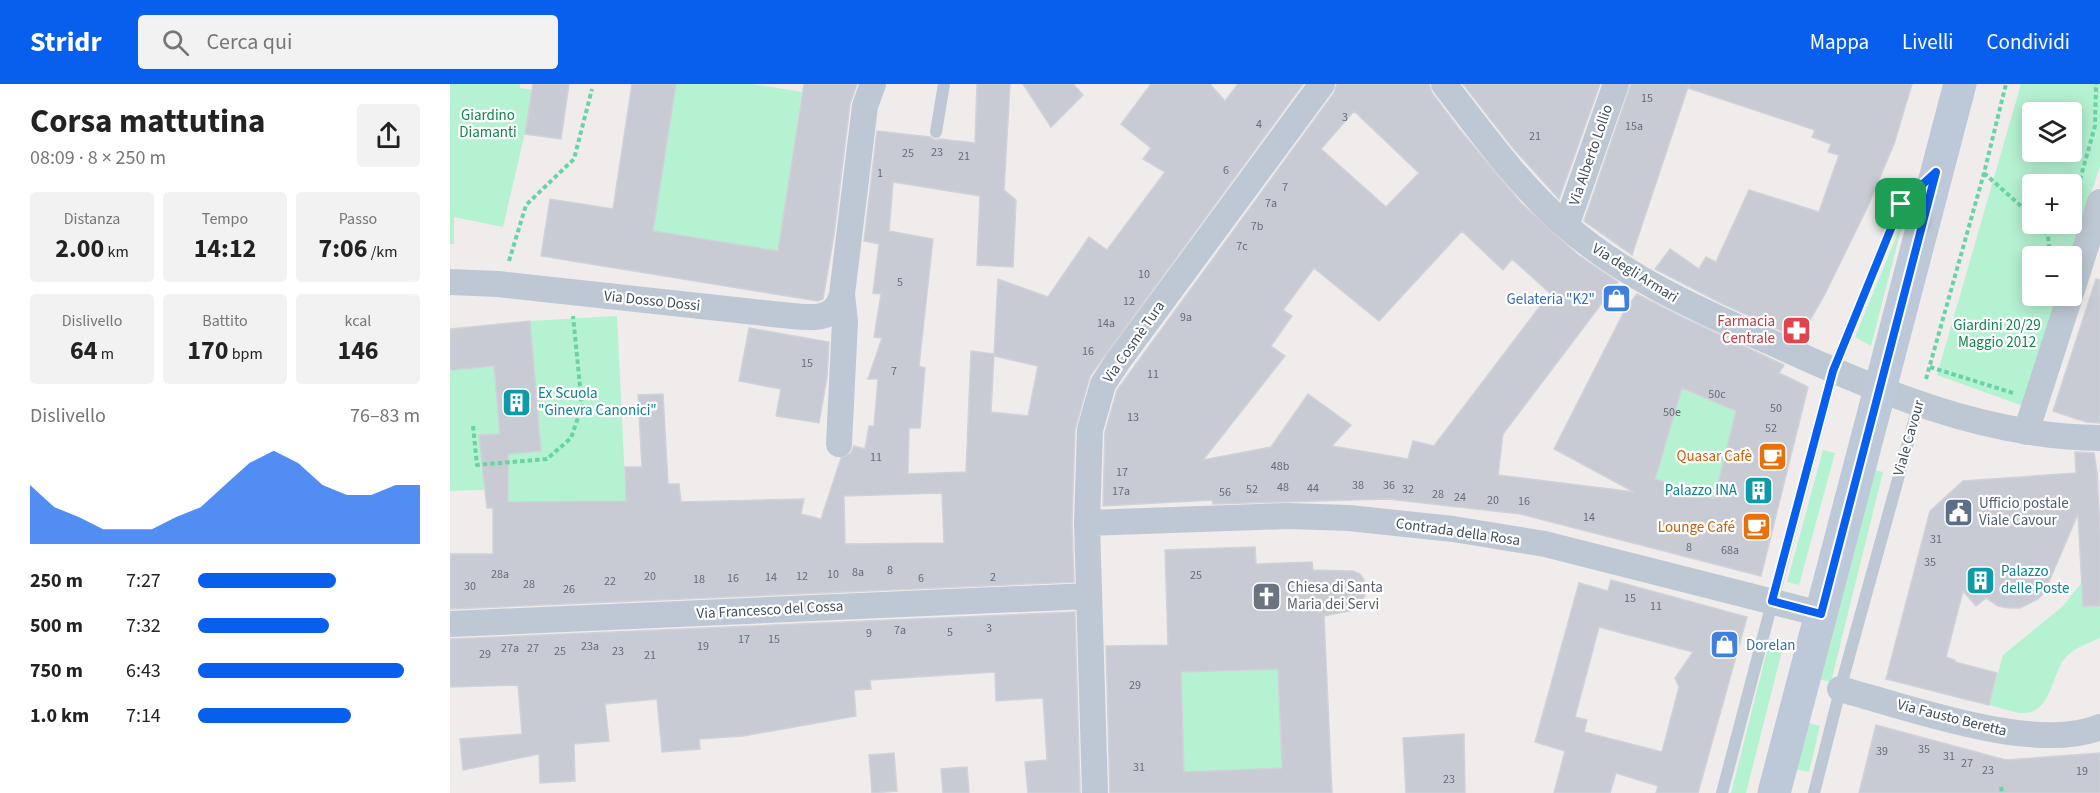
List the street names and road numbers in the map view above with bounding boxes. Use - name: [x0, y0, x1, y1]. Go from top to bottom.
- street label: Via Alberto Lollio: [1564, 102, 1618, 208]
- street label: Via degli Armari: [1588, 238, 1682, 308]
- street label: Via Dosso Dossi: [603, 286, 701, 316]
- street label: Via Cosmè Tura: [1098, 297, 1170, 387]
- street label: Viale Cavour: [1888, 397, 1930, 478]
- street label: Contrada della Rosa: [1394, 513, 1522, 551]
- street label: Via Francesco del Cossa: [696, 596, 844, 624]
- street label: Via Fausto Beretta: [1895, 694, 2009, 742]

